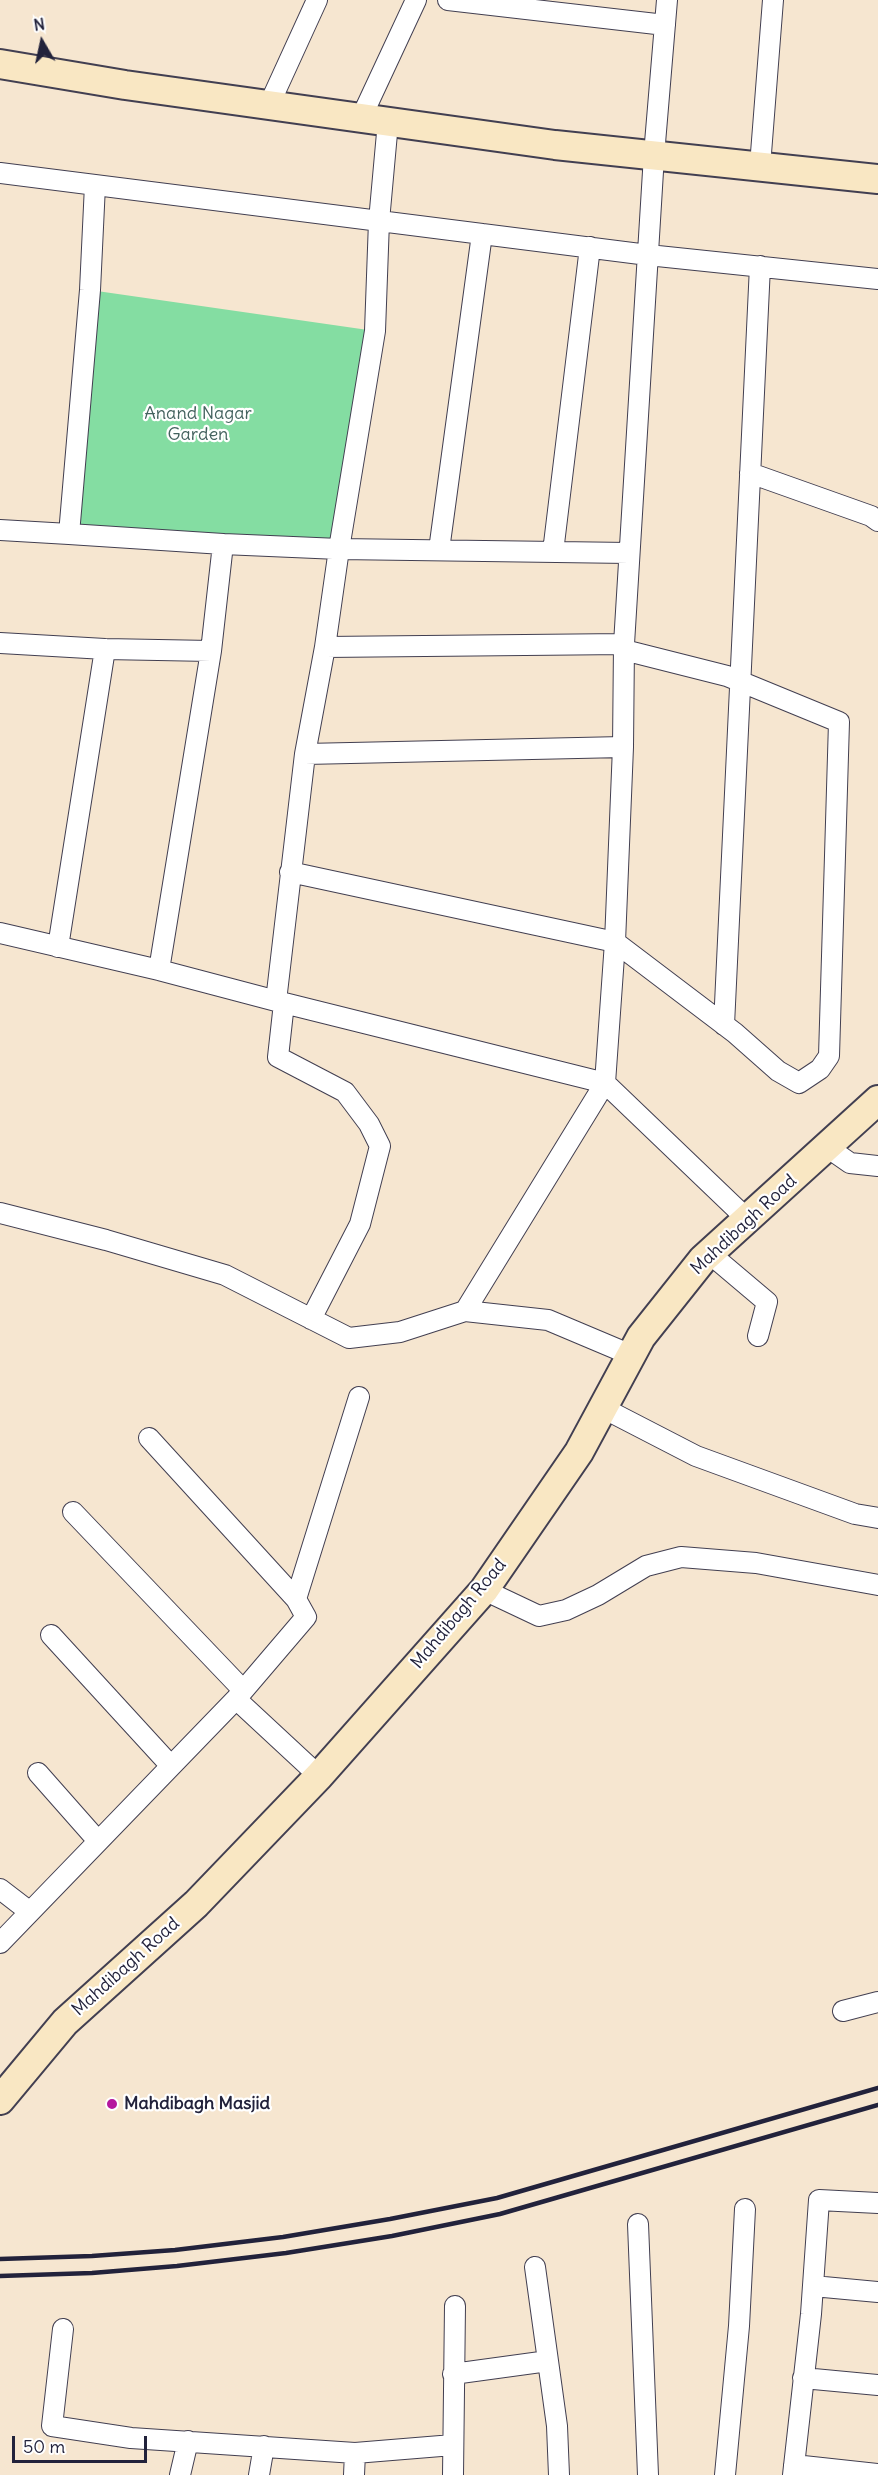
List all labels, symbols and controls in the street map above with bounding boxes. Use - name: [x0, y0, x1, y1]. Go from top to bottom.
- north arrow: [12, 12, 72, 72]
- text: N: [32, 13, 46, 35]
- park label: Anand Nagar Garden: [144, 403, 252, 446]
- street label: Mahdibagh Road: [687, 1170, 801, 1280]
- street label: Mahdibagh Road: [407, 1555, 511, 1673]
- street label: Mahdibagh Road: [68, 1913, 184, 2021]
- place label: Mahdibagh Masjid: [124, 2093, 270, 2115]
- marker: Mahdibagh Masjid: [105, 2097, 119, 2111]
- scale bar: [15, 2424, 150, 2462]
- text: 50 m: [23, 2435, 65, 2458]

